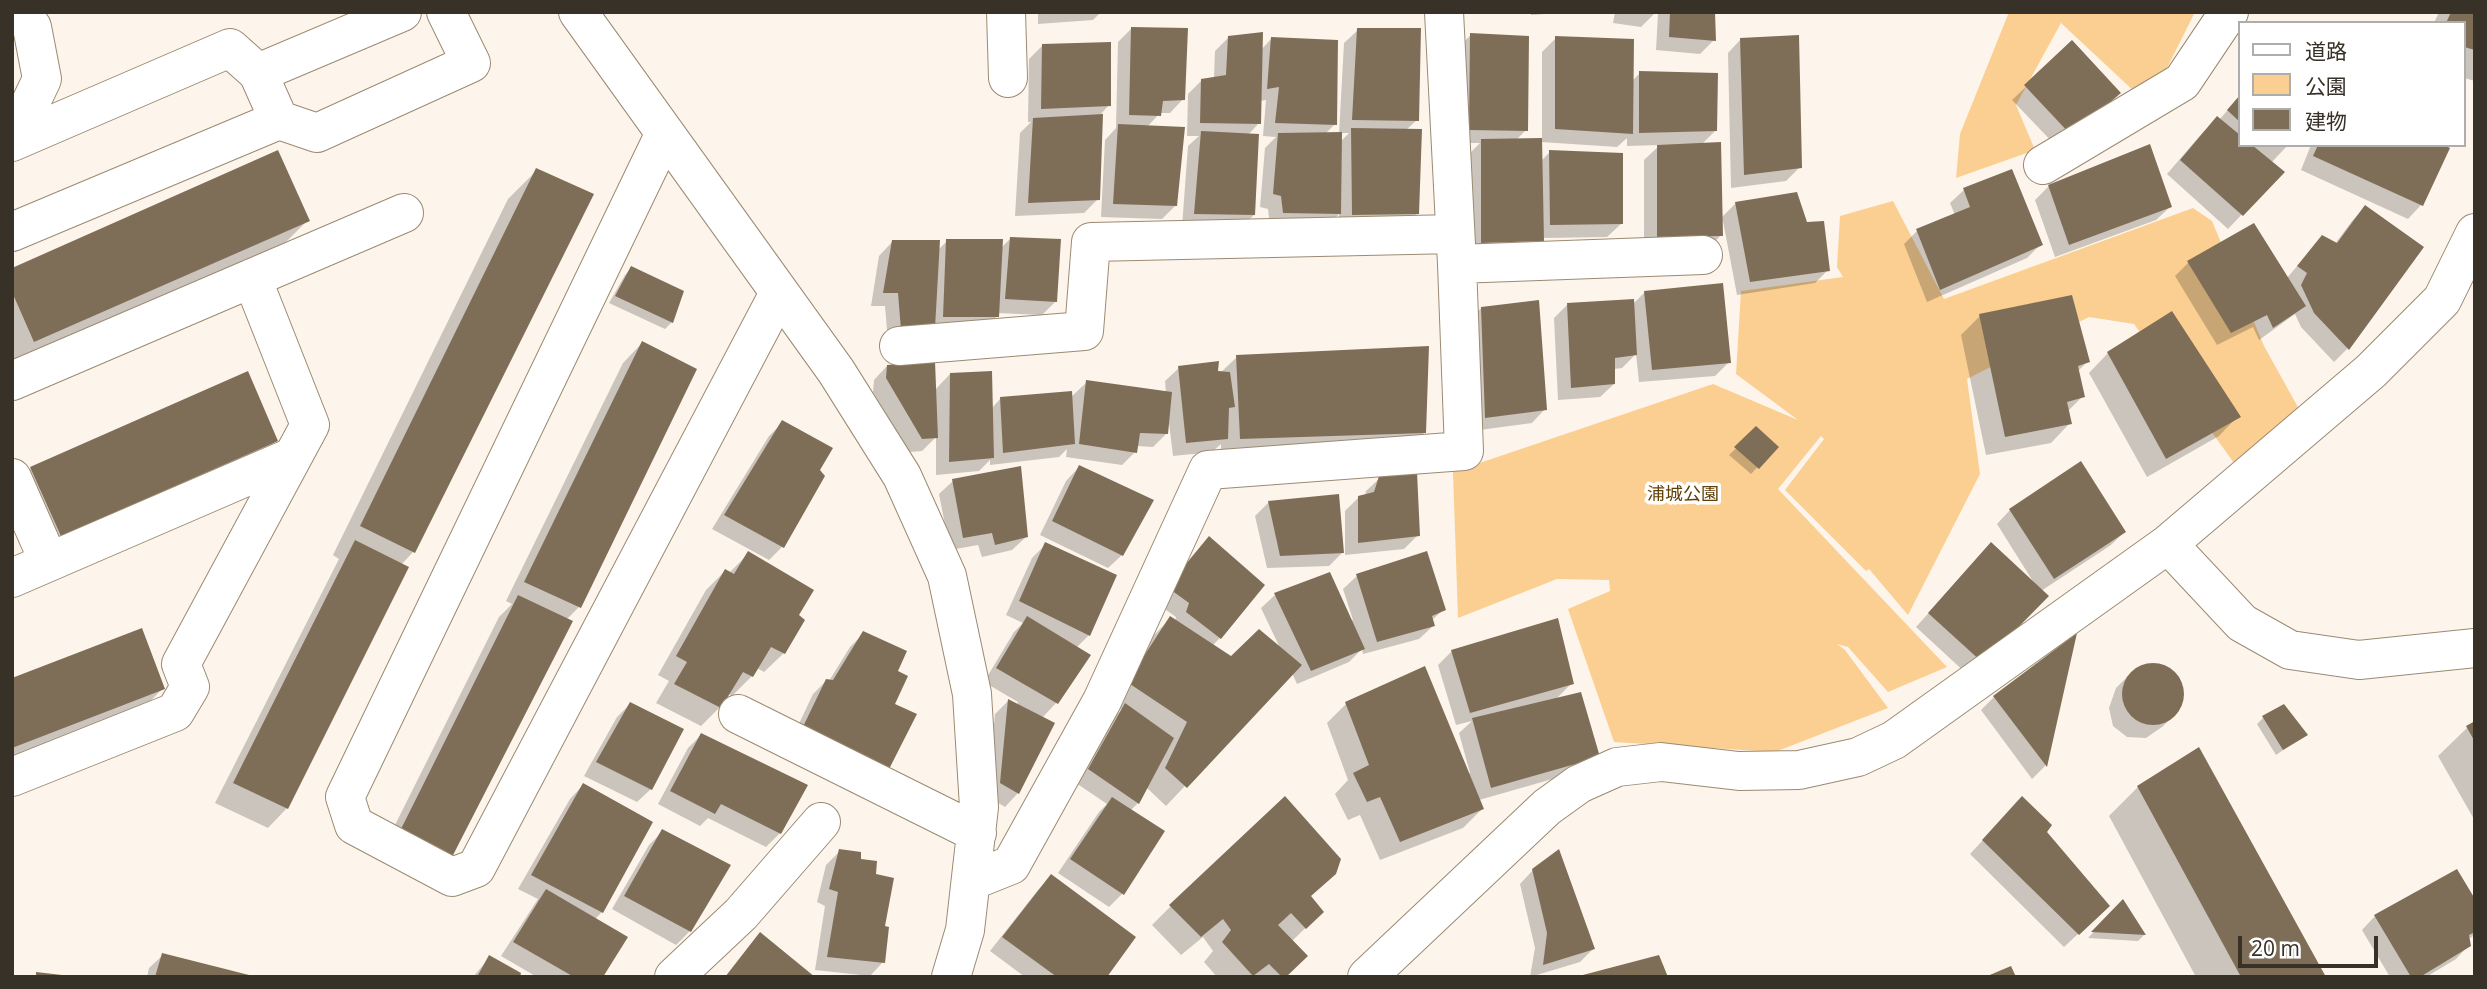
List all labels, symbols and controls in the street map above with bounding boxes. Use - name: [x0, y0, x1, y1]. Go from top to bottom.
- legend: [2238, 21, 2466, 147]
- text: 道路: [2305, 37, 2347, 65]
- text: 公園: [2305, 72, 2347, 100]
- text: 建物: [2305, 107, 2347, 135]
- park label: 浦城公園: [1647, 484, 1719, 506]
- scale bar: [2242, 922, 2382, 966]
- text: 20 m: [2251, 934, 2300, 962]

